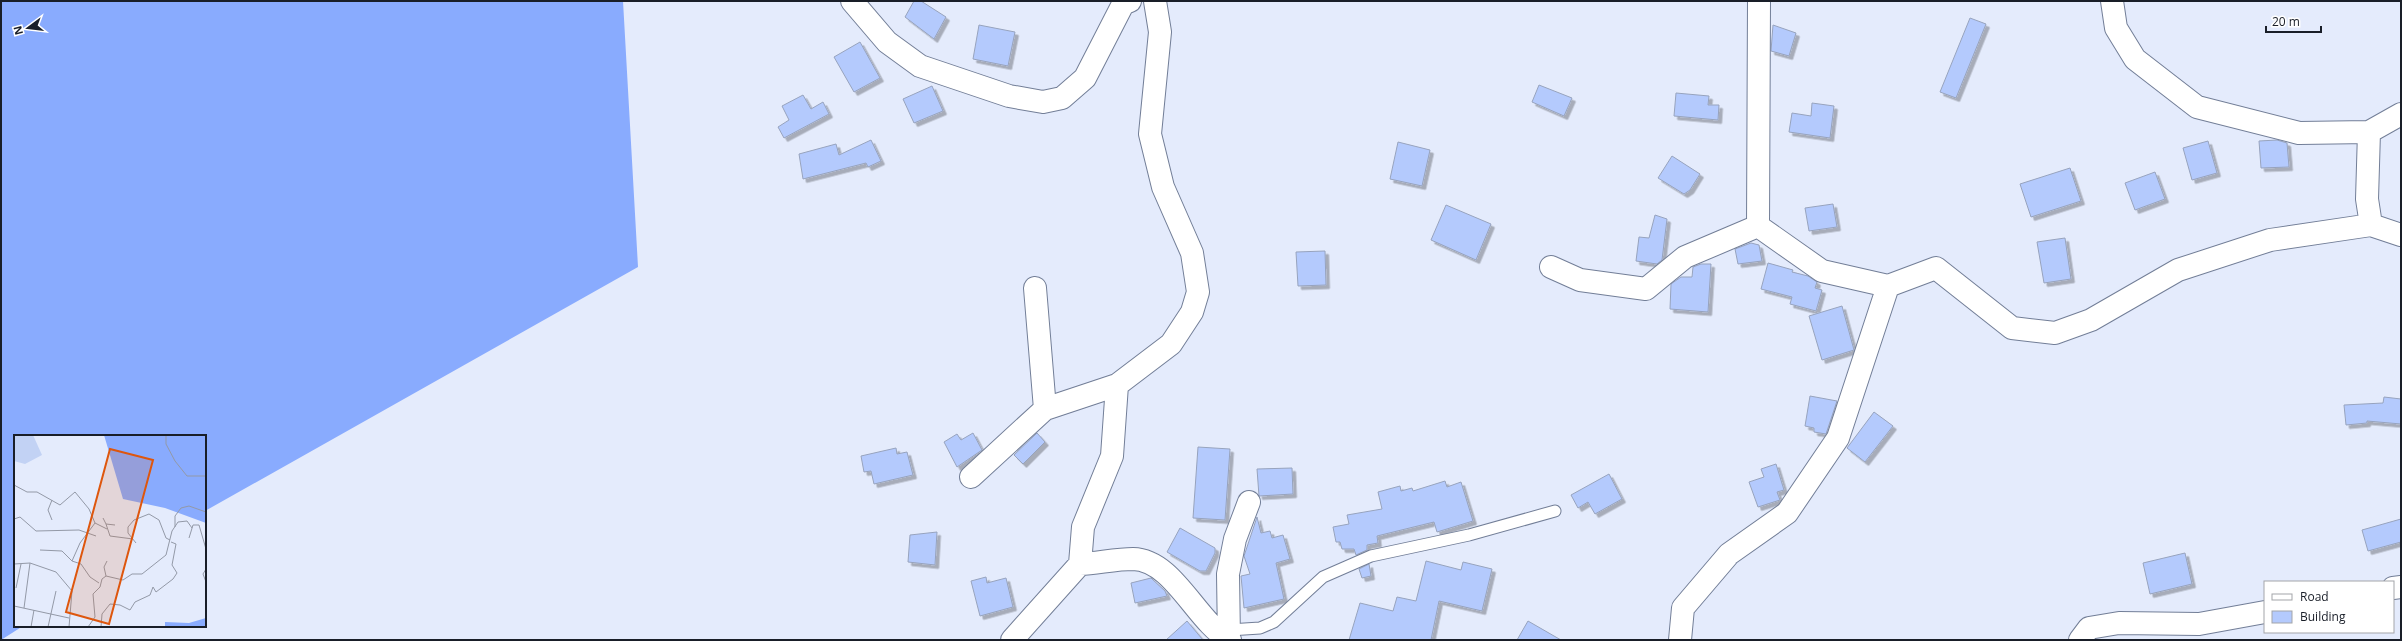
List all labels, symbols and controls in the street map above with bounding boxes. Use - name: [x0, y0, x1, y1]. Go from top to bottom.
- north arrow: [8, 8, 48, 48]
- scale bar: [2266, 8, 2321, 34]
- text: 20 m: [2272, 13, 2300, 30]
- text: N: [9, 24, 26, 37]
- inset map: [14, 435, 206, 627]
- legend: [2264, 581, 2394, 633]
- text: Road: [2300, 588, 2329, 605]
- text: Building: [2300, 608, 2346, 625]

